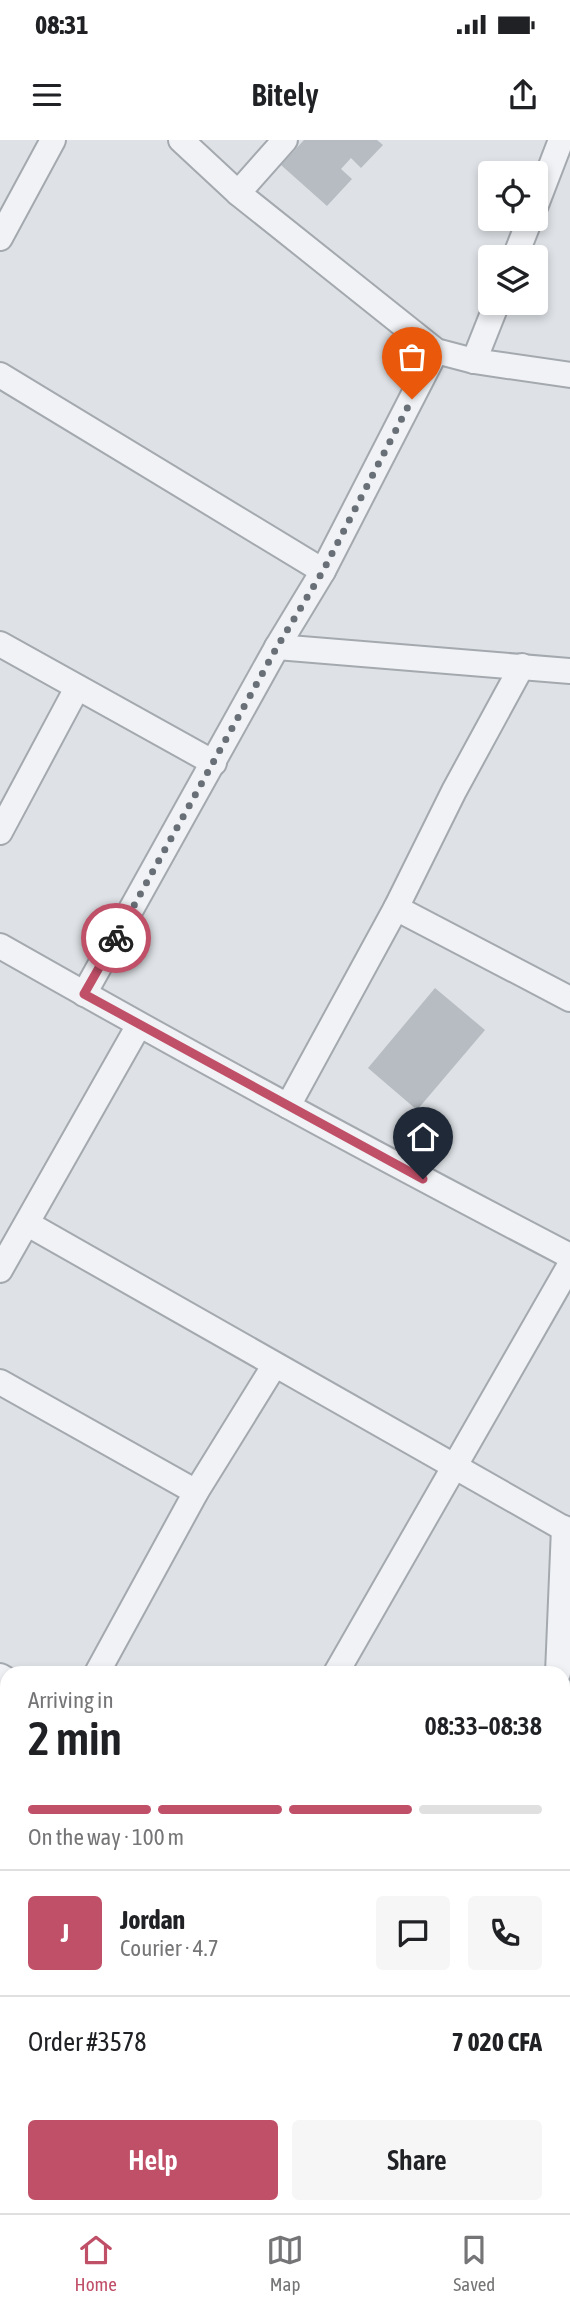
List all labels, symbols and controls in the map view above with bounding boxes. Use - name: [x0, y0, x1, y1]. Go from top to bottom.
- text: 08:31: [35, 10, 89, 40]
- icon: menu: [28, 76, 66, 114]
- text: Bitely: [251, 76, 319, 113]
- icon: share: [504, 76, 542, 114]
- map controls: [478, 161, 548, 315]
- button: locate: [478, 161, 548, 231]
- button: layers: [478, 245, 548, 315]
- pin: [382, 327, 442, 399]
- icon: bag: [393, 338, 431, 376]
- courier: [81, 903, 151, 973]
- icon: bike: [97, 919, 135, 957]
- pin: [393, 1107, 453, 1179]
- icon: home: [404, 1118, 442, 1156]
- text: Arriving in: [28, 1687, 114, 1713]
- text: 08:33–08:38: [425, 1711, 542, 1741]
- text: 2 min: [28, 1712, 122, 1765]
- text: On the way · 100 m: [28, 1824, 184, 1850]
- button: chat: [376, 1896, 450, 1970]
- button: phone: [468, 1896, 542, 1970]
- text: Jordan: [120, 1905, 185, 1935]
- text: J: [61, 1918, 69, 1948]
- text: Courier · 4.7: [120, 1935, 219, 1961]
- text: Order #3578: [28, 2027, 147, 2057]
- text: 7 020 CFA: [452, 2027, 542, 2057]
- button: Help: [28, 2120, 278, 2200]
- button: Share: [292, 2120, 542, 2200]
- tab: Home: [75, 2231, 117, 2295]
- tab: Map: [266, 2231, 304, 2295]
- tab: Saved: [453, 2231, 495, 2295]

